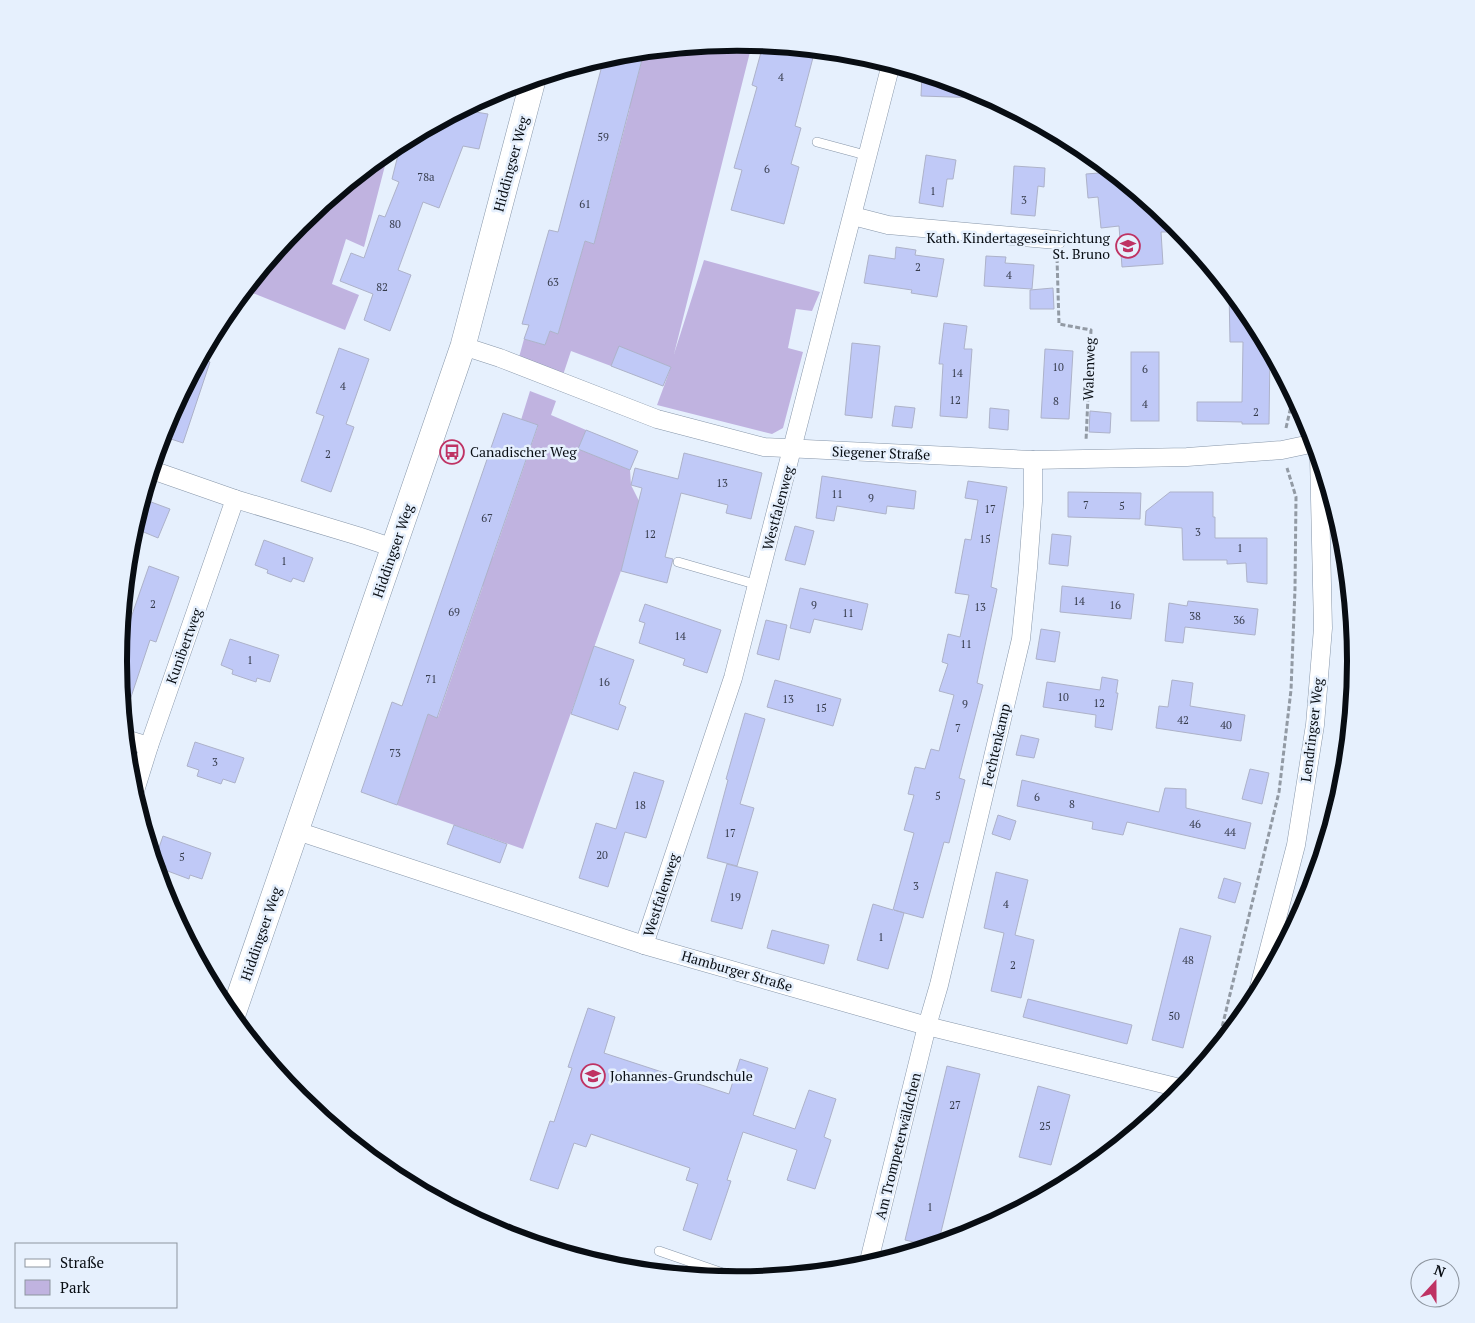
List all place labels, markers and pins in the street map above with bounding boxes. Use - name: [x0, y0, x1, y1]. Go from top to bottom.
- place label: Kath. Kindertageseinrichtung St. Bruno: [926, 228, 1111, 263]
- school or university icon: Kath. Kindertageseinrichtung St. Bruno: [1115, 233, 1141, 259]
- bus stop icon: Canadischer Weg: [439, 439, 465, 465]
- place label: Canadischer Weg: [470, 442, 577, 461]
- school or university icon: Johannes-Grundschule: [580, 1063, 606, 1089]
- place label: Johannes-Grundschule: [610, 1066, 753, 1085]

